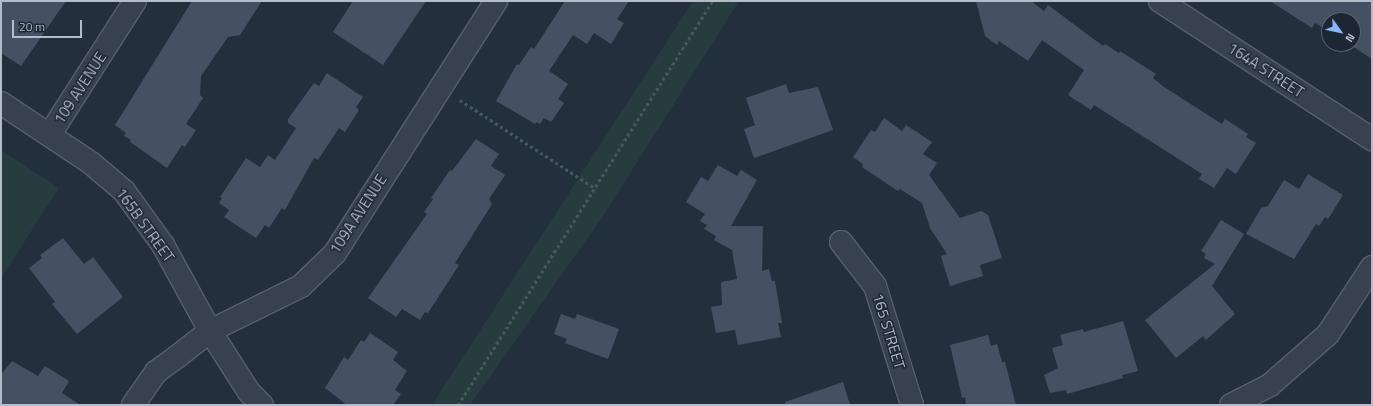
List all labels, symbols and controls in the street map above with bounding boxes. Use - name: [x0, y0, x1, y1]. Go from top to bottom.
- scale bar: [14, 12, 84, 38]
- north arrow: [1321, 12, 1361, 52]
- text: 20 m: [19, 17, 45, 36]
- text: N: [1341, 30, 1359, 46]
- street label: 164A STREET: [1225, 39, 1307, 101]
- street label: 109 AVENUE: [50, 49, 110, 127]
- street label: 109A AVENUE: [326, 171, 390, 257]
- street label: 165B STREET: [112, 184, 178, 266]
- street label: 165 STREET: [869, 291, 909, 371]

